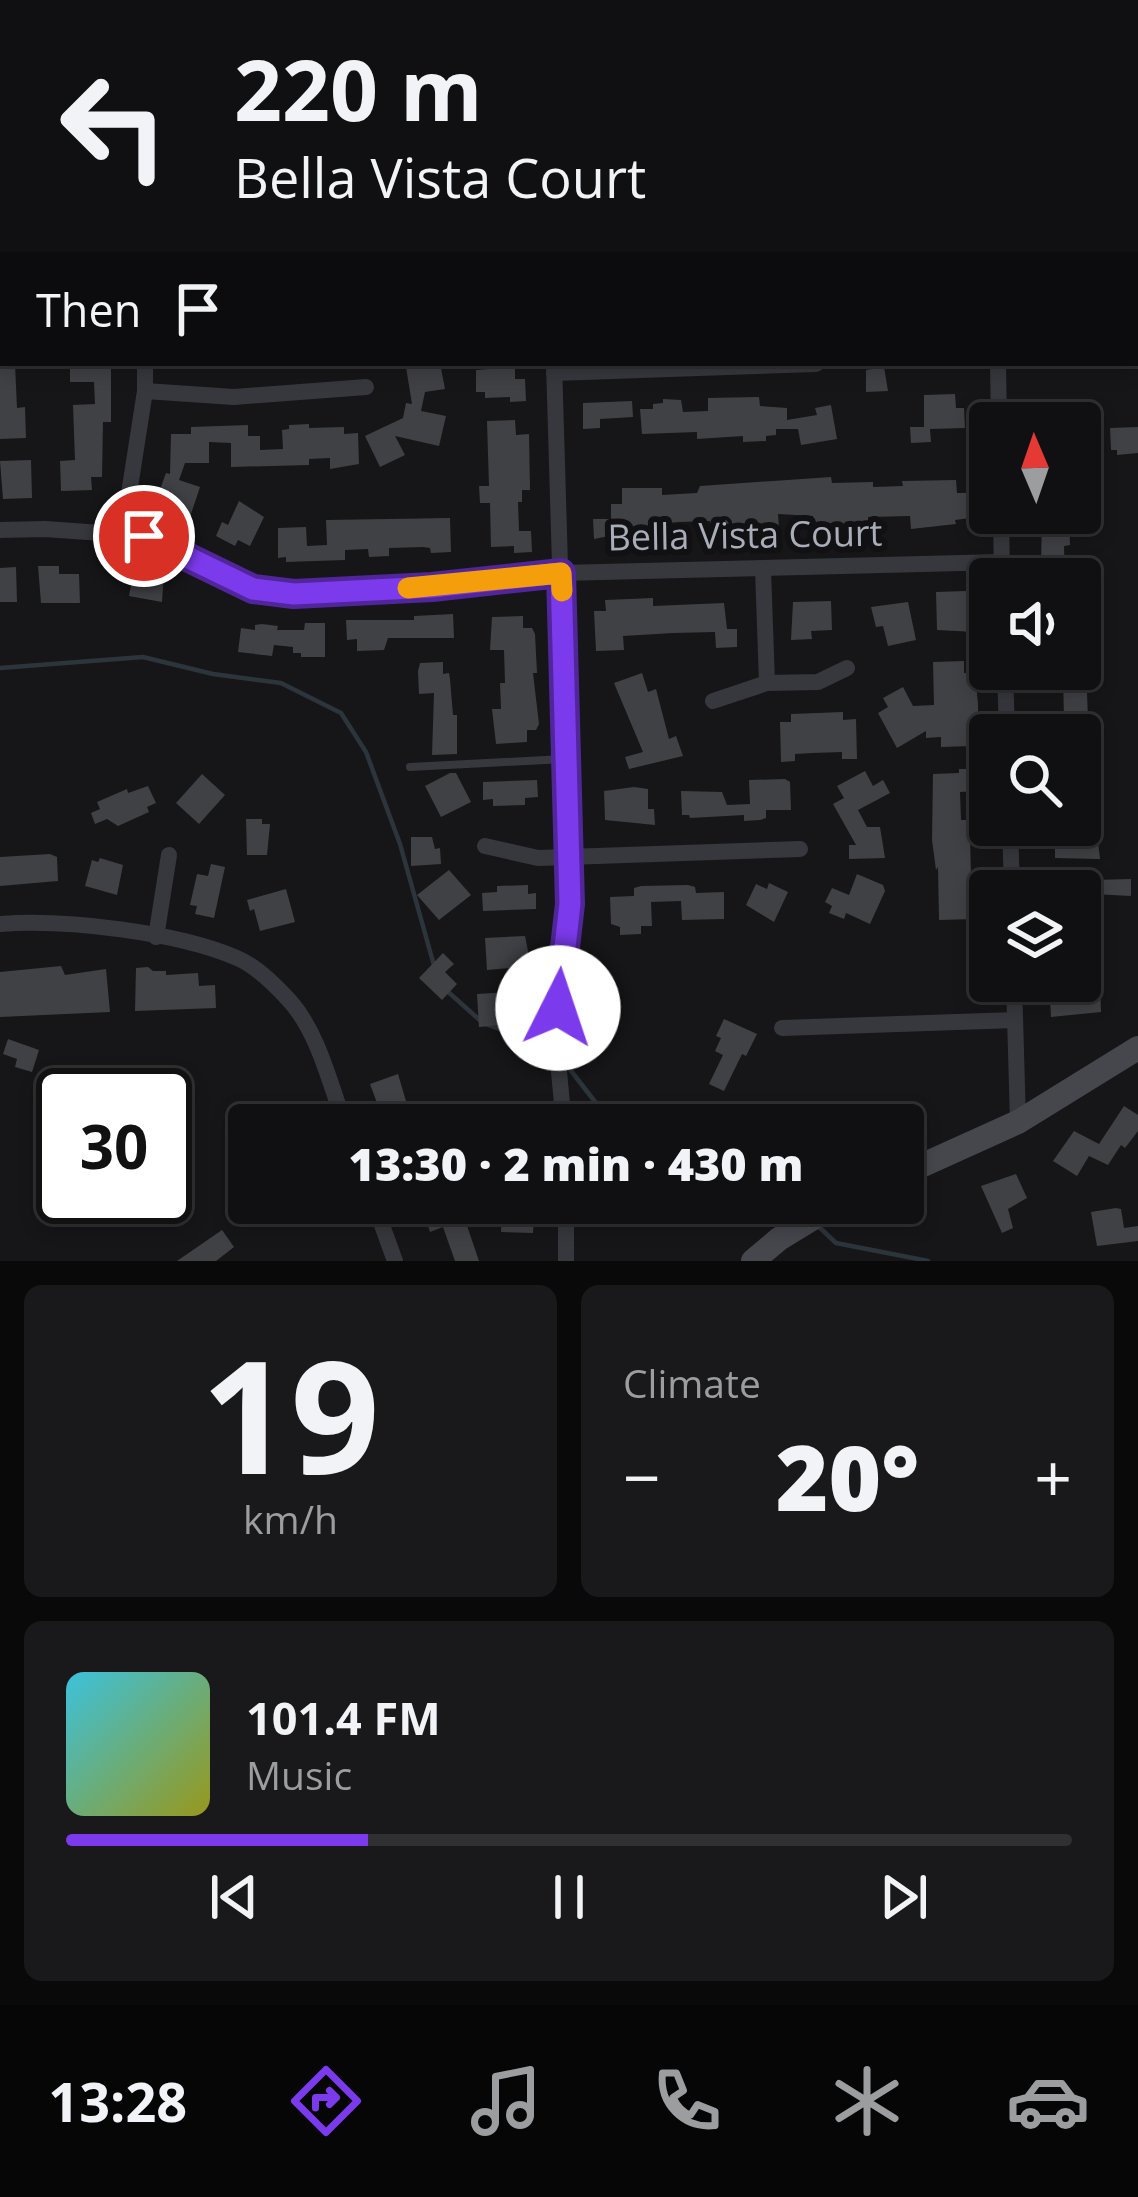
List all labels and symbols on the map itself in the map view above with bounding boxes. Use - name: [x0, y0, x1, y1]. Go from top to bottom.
- north arrow: [969, 402, 1101, 534]
- pin: [93, 485, 195, 587]
- street label: Bella Vista Court: [607, 508, 883, 561]
- position arrow: [495, 945, 621, 1071]
- speed limit sign: 30: [36, 1068, 192, 1224]

